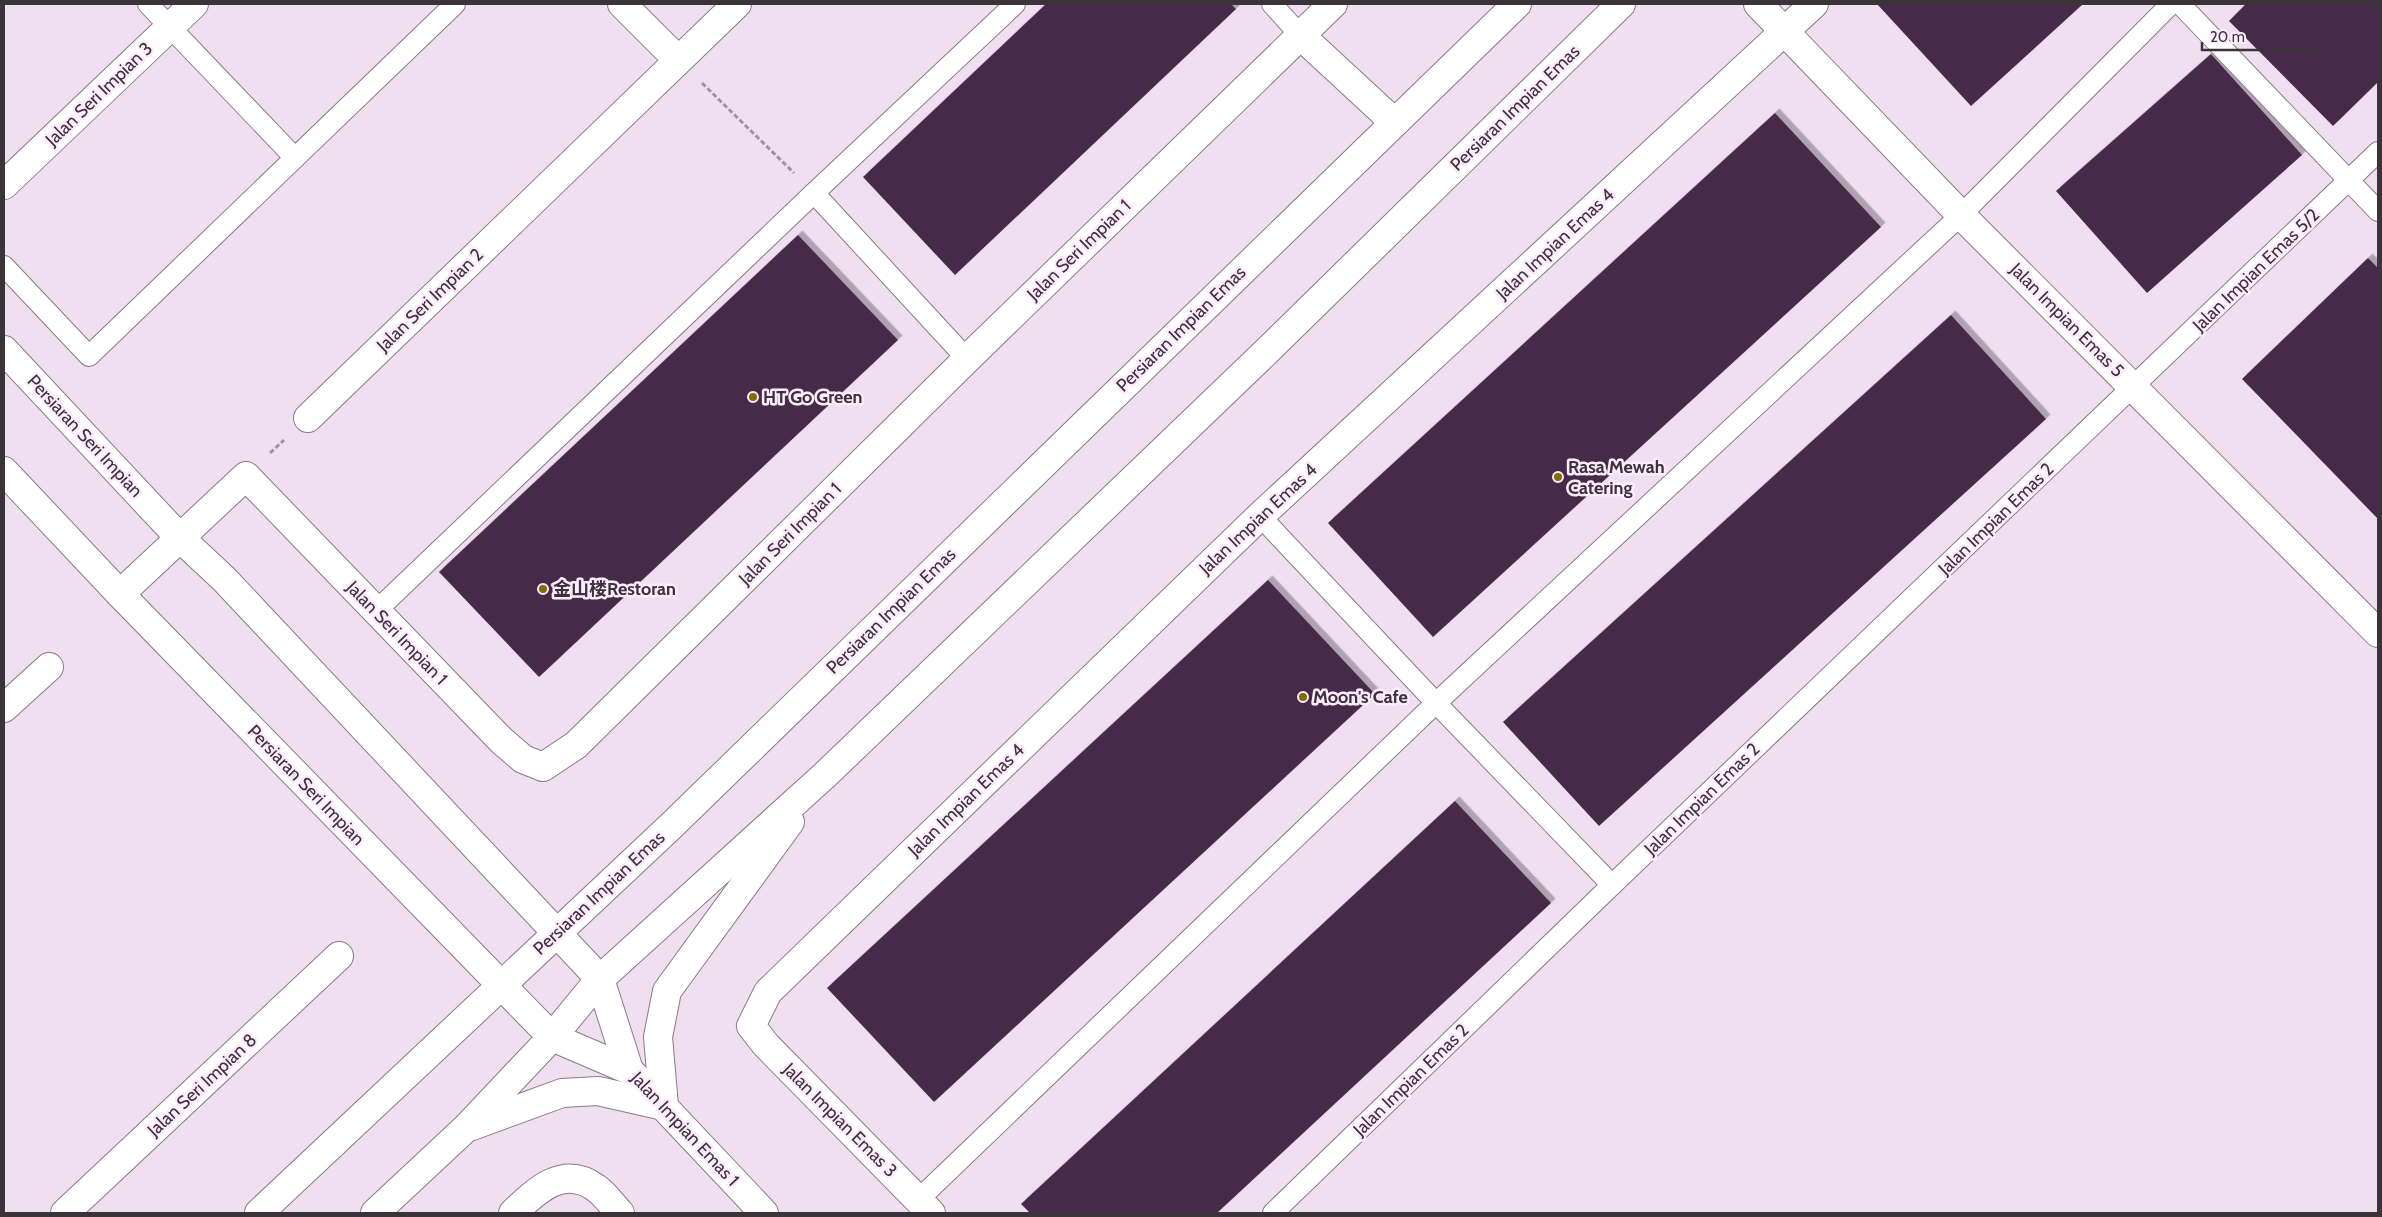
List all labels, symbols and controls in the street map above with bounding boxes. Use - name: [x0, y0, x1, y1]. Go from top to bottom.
- scale bar: [2202, 20, 2314, 52]
- text: 20 m: [2210, 28, 2245, 46]
- street label: Jalan Seri Impian 3: [40, 37, 157, 151]
- street label: Persiaran Impian Emas: [1446, 40, 1584, 176]
- street label: Jalan Impian Emas 4: [1491, 184, 1618, 305]
- street label: Jalan Seri Impian 1: [1022, 195, 1136, 306]
- street label: Jalan Impian Emas 5/2: [2187, 204, 2324, 337]
- street label: Jalan Seri Impian 2: [371, 244, 488, 357]
- street label: Jalan Impian Emas 5: [2005, 258, 2129, 382]
- street label: Persiaran Impian Emas: [1112, 261, 1250, 397]
- street label: Persiaran Seri Impian: [23, 370, 147, 502]
- place label: HT Go Green: [763, 386, 862, 408]
- marker: HT Go Green: [747, 391, 759, 403]
- place label: Rasa Mewah Catering: [1568, 456, 1665, 499]
- street label: Jalan Impian Emas 2: [1933, 458, 2058, 580]
- street label: Jalan Impian Emas 4: [1194, 459, 1321, 580]
- marker: Rasa Mewah Catering: [1552, 471, 1564, 483]
- street label: Jalan Seri Impian 1: [733, 478, 846, 591]
- street label: Persiaran Impian Emas: [822, 543, 960, 679]
- street label: Jalan Seri Impian 1: [341, 576, 452, 690]
- place label: 金山楼Restoran: [553, 578, 676, 600]
- marker: 金山楼Restoran: [537, 583, 549, 595]
- place label: Moon's Cafe: [1313, 686, 1408, 708]
- marker: Moon's Cafe: [1297, 691, 1309, 703]
- street label: Persiaran Seri Impian: [243, 720, 369, 850]
- street label: Jalan Impian Emas 2: [1639, 738, 1764, 860]
- street label: Jalan Impian Emas 4: [903, 739, 1029, 862]
- street label: Persiaran Impian Emas: [529, 826, 669, 960]
- street label: Jalan Impian Emas 2: [1348, 1019, 1473, 1141]
- street label: Jalan Seri Impian 8: [142, 1029, 261, 1142]
- street label: Jalan Impian Emas 3: [778, 1058, 902, 1182]
- street label: Jalan Impian Emas 1: [626, 1066, 744, 1191]

